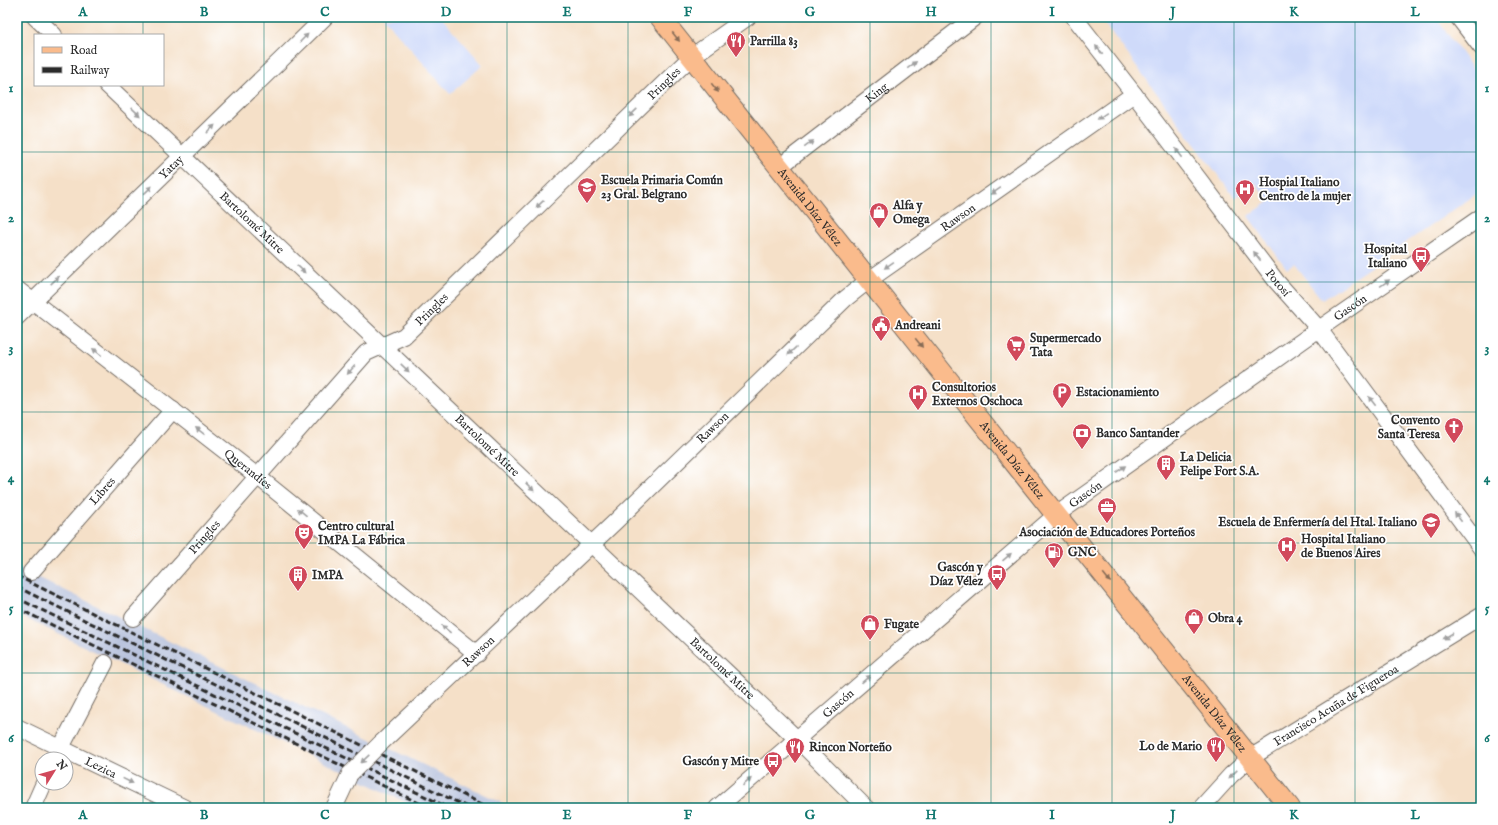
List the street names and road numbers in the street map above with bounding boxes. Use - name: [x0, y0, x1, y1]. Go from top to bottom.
- street label: Pringles: [645, 64, 684, 103]
- street label: King: [862, 79, 892, 106]
- street label: Yatay: [156, 152, 187, 183]
- street label: Avenida Díaz Vélez: [773, 164, 846, 250]
- street label: Bartolomé Mitre: [216, 189, 288, 258]
- street label: Rawson: [938, 200, 979, 235]
- street label: Potosí: [1262, 266, 1294, 300]
- street label: Pringles: [412, 290, 452, 329]
- street label: Gascón: [1331, 291, 1370, 325]
- street label: Rawson: [694, 408, 732, 447]
- street label: Bartolomé Mitre: [451, 412, 523, 480]
- street label: Avenida Díaz Vélez: [976, 417, 1048, 503]
- street label: Querandíes: [221, 446, 275, 493]
- street label: Libres: [86, 474, 119, 508]
- street label: Gascón: [1066, 478, 1106, 511]
- street label: Pringles: [186, 517, 224, 557]
- street label: Rawson: [459, 632, 498, 671]
- street label: Bartolomé Mitre: [687, 634, 758, 703]
- street label: Francisco Acuña de Figueroa: [1271, 661, 1402, 750]
- street label: Avenida Díaz Vélez: [1178, 671, 1250, 756]
- street label: Gascón: [820, 686, 858, 722]
- street label: Lezica: [82, 754, 120, 782]

